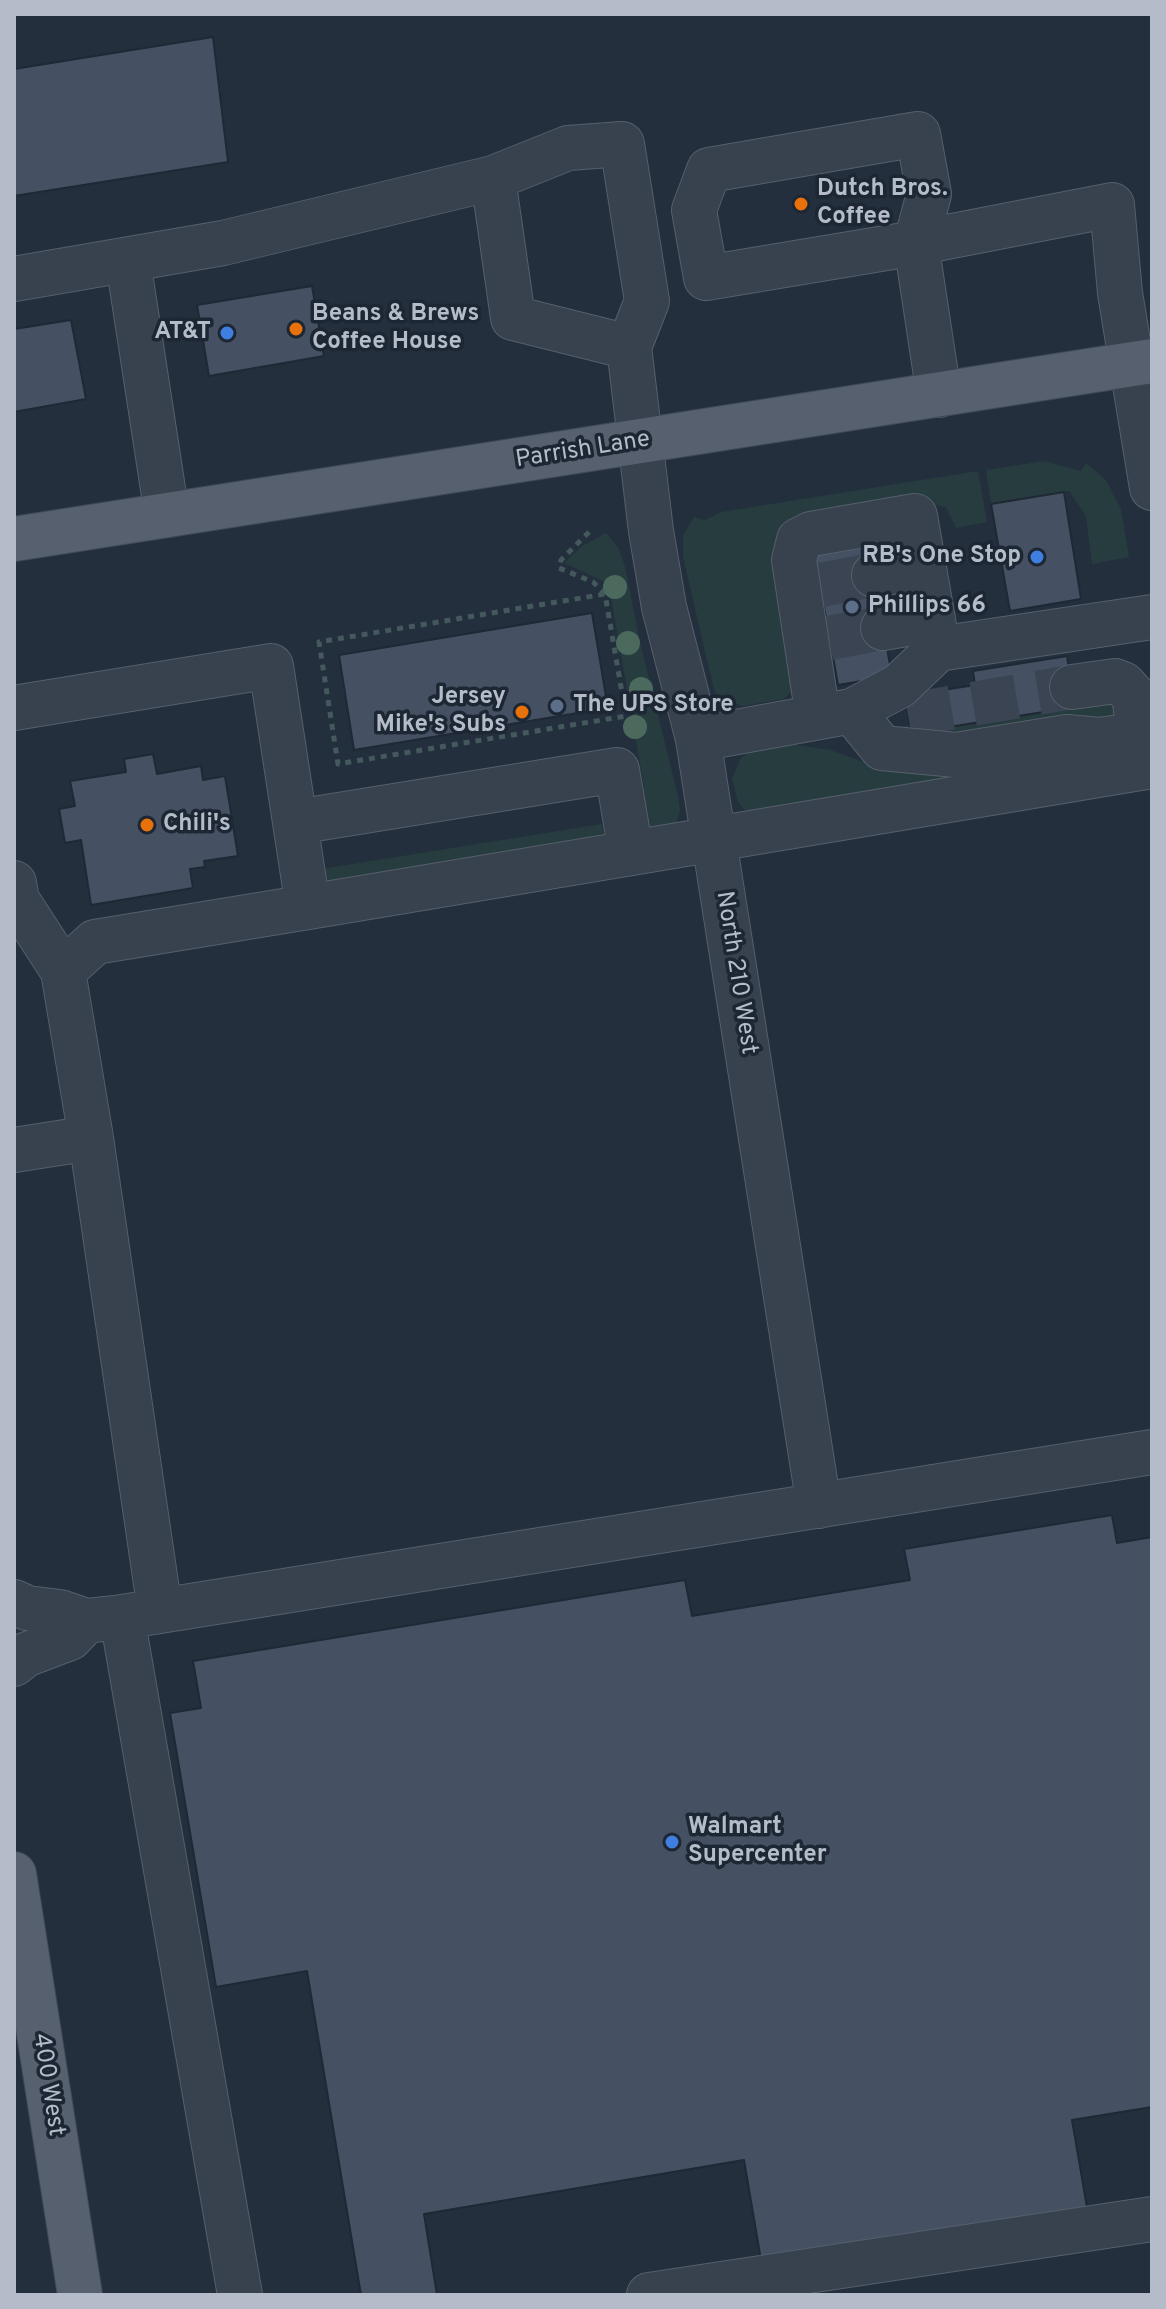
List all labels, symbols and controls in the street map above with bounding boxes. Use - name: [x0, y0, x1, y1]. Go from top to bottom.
- place label: Dutch Bros. Coffee: [817, 176, 948, 232]
- marker: Dutch Bros. Coffee: [792, 195, 810, 213]
- place label: Beans & Brews Coffee House: [312, 301, 479, 357]
- place label: AT&T: [154, 319, 211, 347]
- marker: Beans & Brews Coffee House: [287, 320, 305, 338]
- marker: AT&T: [218, 324, 236, 342]
- street label: Parrish Lane: [514, 426, 652, 476]
- place label: RB's One Stop: [862, 543, 1021, 571]
- marker: RB's One Stop: [1028, 548, 1046, 566]
- place label: Phillips 66: [868, 593, 986, 621]
- marker: Phillips 66: [843, 598, 861, 616]
- place label: Jersey Mike's Subs: [375, 684, 506, 740]
- place label: The UPS Store: [573, 692, 734, 720]
- marker: The UPS Store: [548, 697, 566, 715]
- marker: Jersey Mike's Subs: [513, 703, 531, 721]
- place label: Chili's: [163, 811, 231, 839]
- marker: Chili's: [138, 816, 156, 834]
- street label: North 210 West: [708, 889, 762, 1057]
- place label: Walmart Supercenter: [688, 1814, 827, 1870]
- marker: Walmart Supercenter: [663, 1833, 681, 1851]
- street label: 400 West: [25, 2032, 69, 2138]

